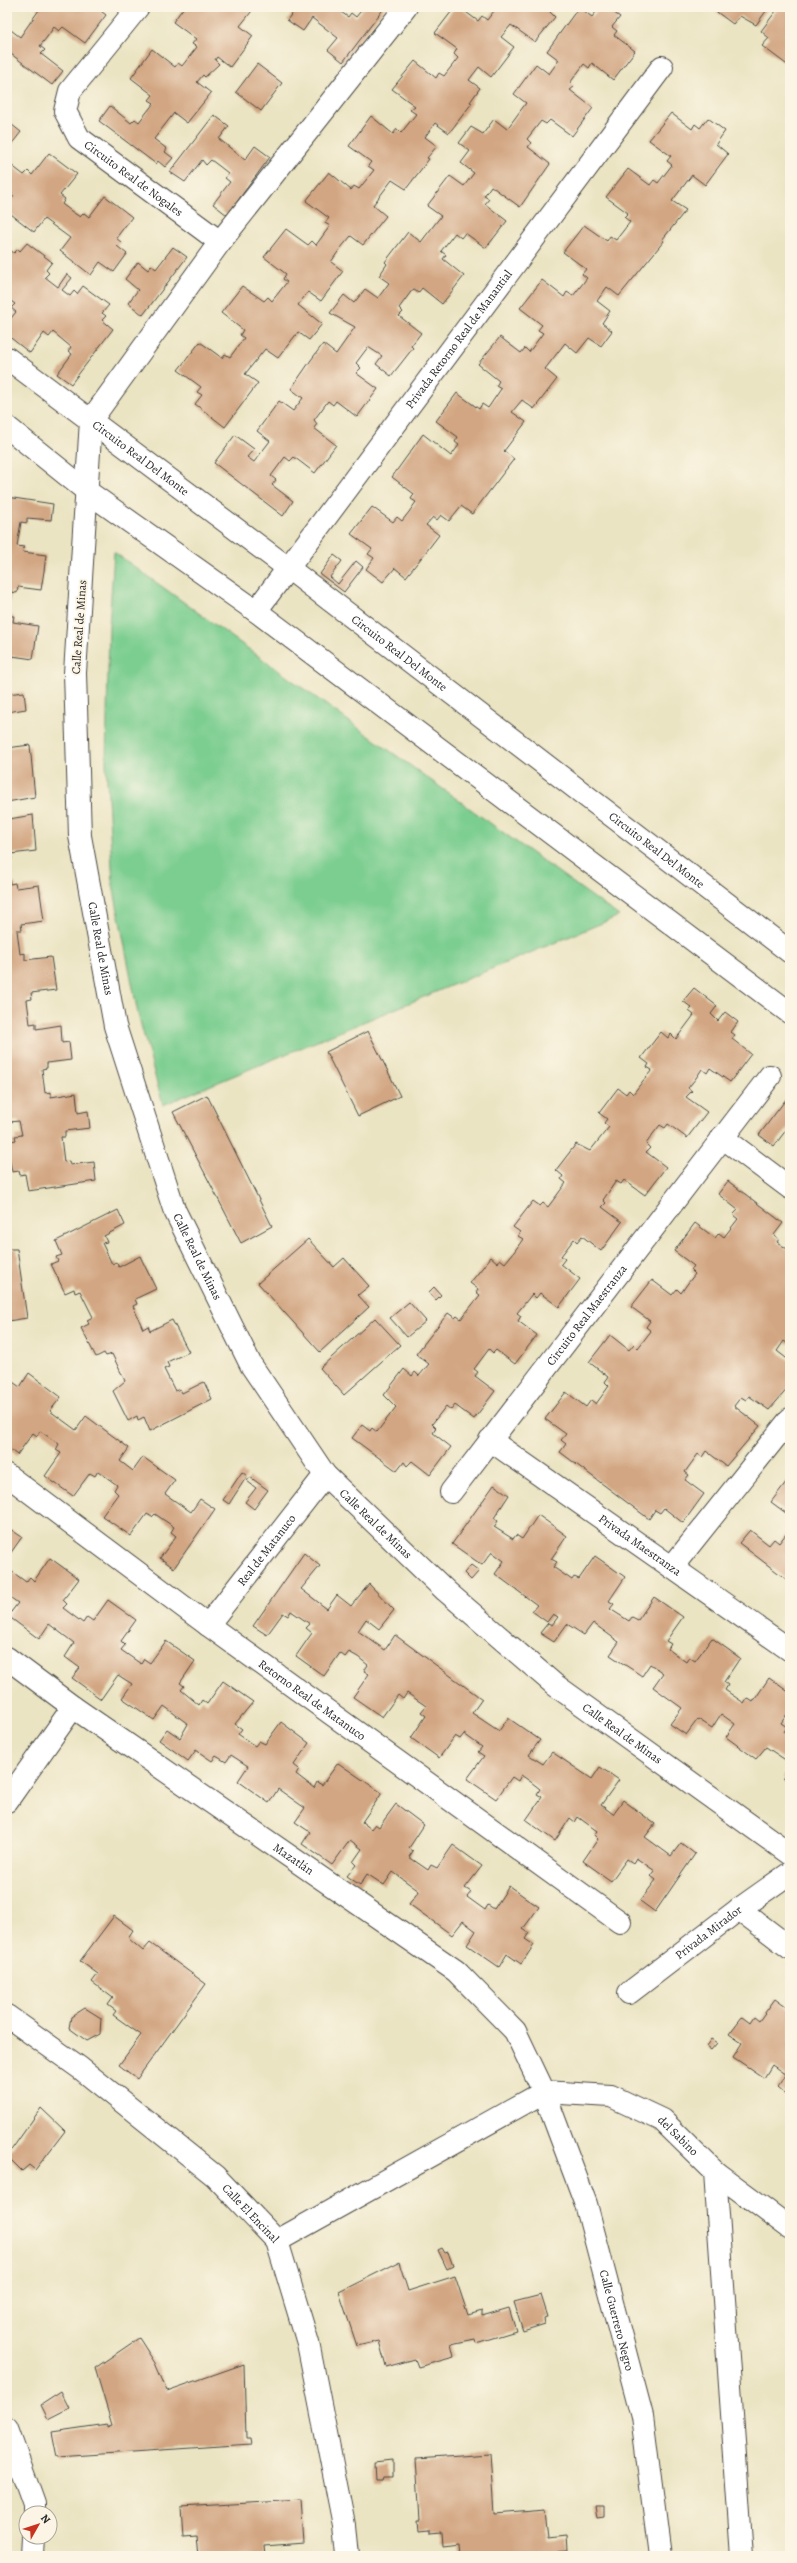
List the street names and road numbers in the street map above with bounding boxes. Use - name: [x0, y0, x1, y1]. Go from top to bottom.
- street label: Circuito Real de Nogales: [81, 137, 186, 220]
- street label: Privada Retorno Real de Manantial: [402, 267, 516, 412]
- street label: Circuito Real Del Monte: [89, 417, 192, 499]
- street label: Calle Real de Minas: [68, 579, 90, 675]
- street label: Circuito Real Del Monte: [348, 611, 451, 695]
- street label: Circuito Real Del Monte: [605, 808, 708, 892]
- street label: Calle Real de Minas: [84, 900, 117, 997]
- street label: Calle Real de Minas: [169, 1210, 226, 1303]
- street label: Circuito Real Maestranza: [543, 1261, 631, 1369]
- street label: Calle Real de Minas: [336, 1485, 416, 1562]
- street label: Privada Maestranza: [595, 1510, 685, 1580]
- street label: Real de Matanuco: [233, 1511, 299, 1589]
- street label: Retorno Real de Matanuco: [255, 1656, 369, 1744]
- street label: Calle Real de Minas: [579, 1699, 666, 1768]
- street label: Mazatlán: [270, 1839, 317, 1879]
- street label: Privada Mirador: [672, 1901, 746, 1963]
- street label: del Sabino: [654, 2112, 702, 2159]
- street label: Calle El Encinal: [218, 2180, 283, 2246]
- street label: Calle Guerrero Negro: [596, 2268, 638, 2373]

